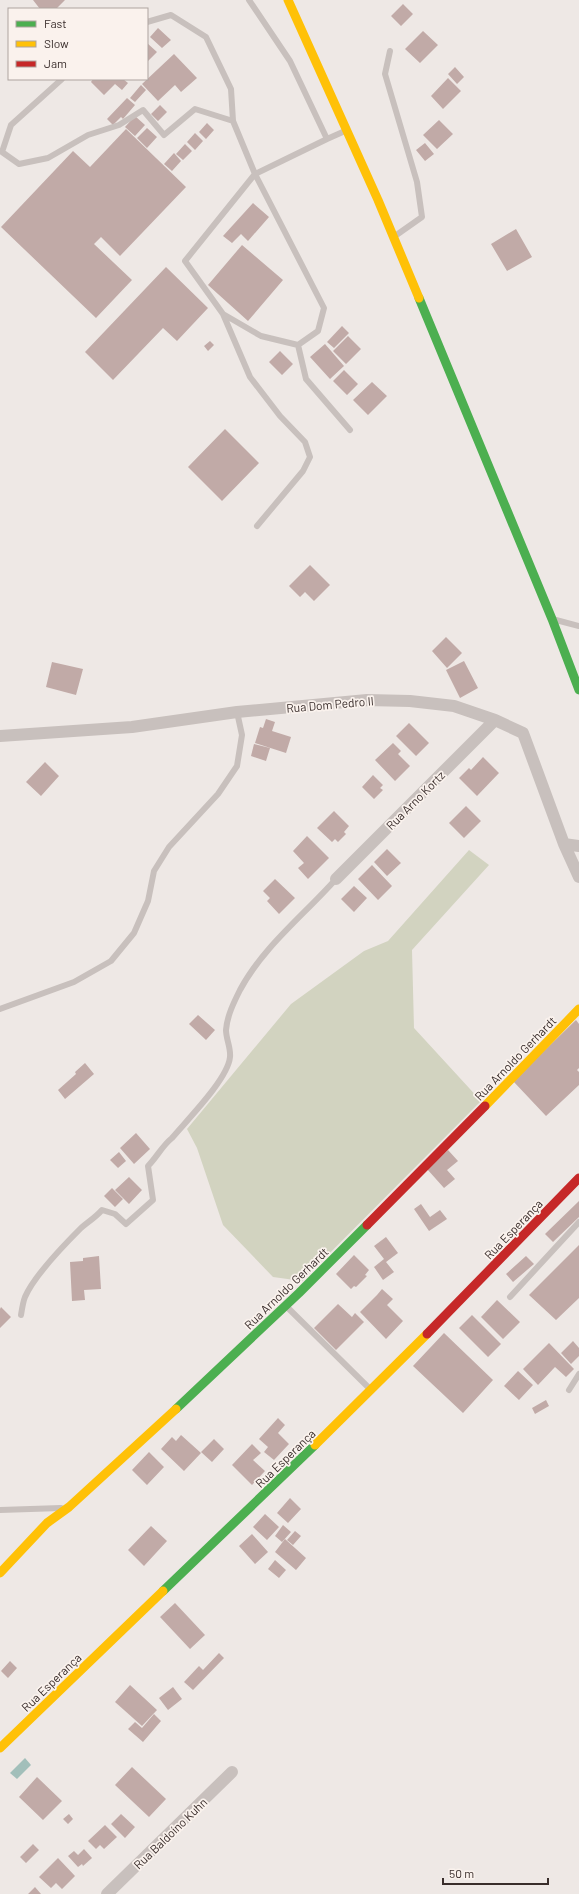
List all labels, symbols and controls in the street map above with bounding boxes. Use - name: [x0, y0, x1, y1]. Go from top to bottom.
- legend: [8, 8, 148, 80]
- text: Fast: [44, 16, 67, 30]
- text: Slow: [44, 36, 69, 50]
- text: Jam: [44, 56, 67, 70]
- street label: Rua Dom Pedro II: [286, 693, 374, 715]
- street label: Rua Arno Kortz: [383, 768, 447, 832]
- street label: Rua Arnoldo Gerhardt: [471, 1013, 559, 1103]
- street label: Rua Esperança: [481, 1196, 545, 1262]
- street label: Rua Arnoldo Gerhardt: [241, 1244, 331, 1332]
- street label: Rua Esperança: [252, 1426, 318, 1490]
- street label: Rua Esperança: [18, 1650, 84, 1714]
- street label: Rua Baldoíno Kuhn: [130, 1795, 210, 1871]
- scale bar: [443, 1860, 548, 1886]
- text: 50 m: [449, 1866, 474, 1880]

